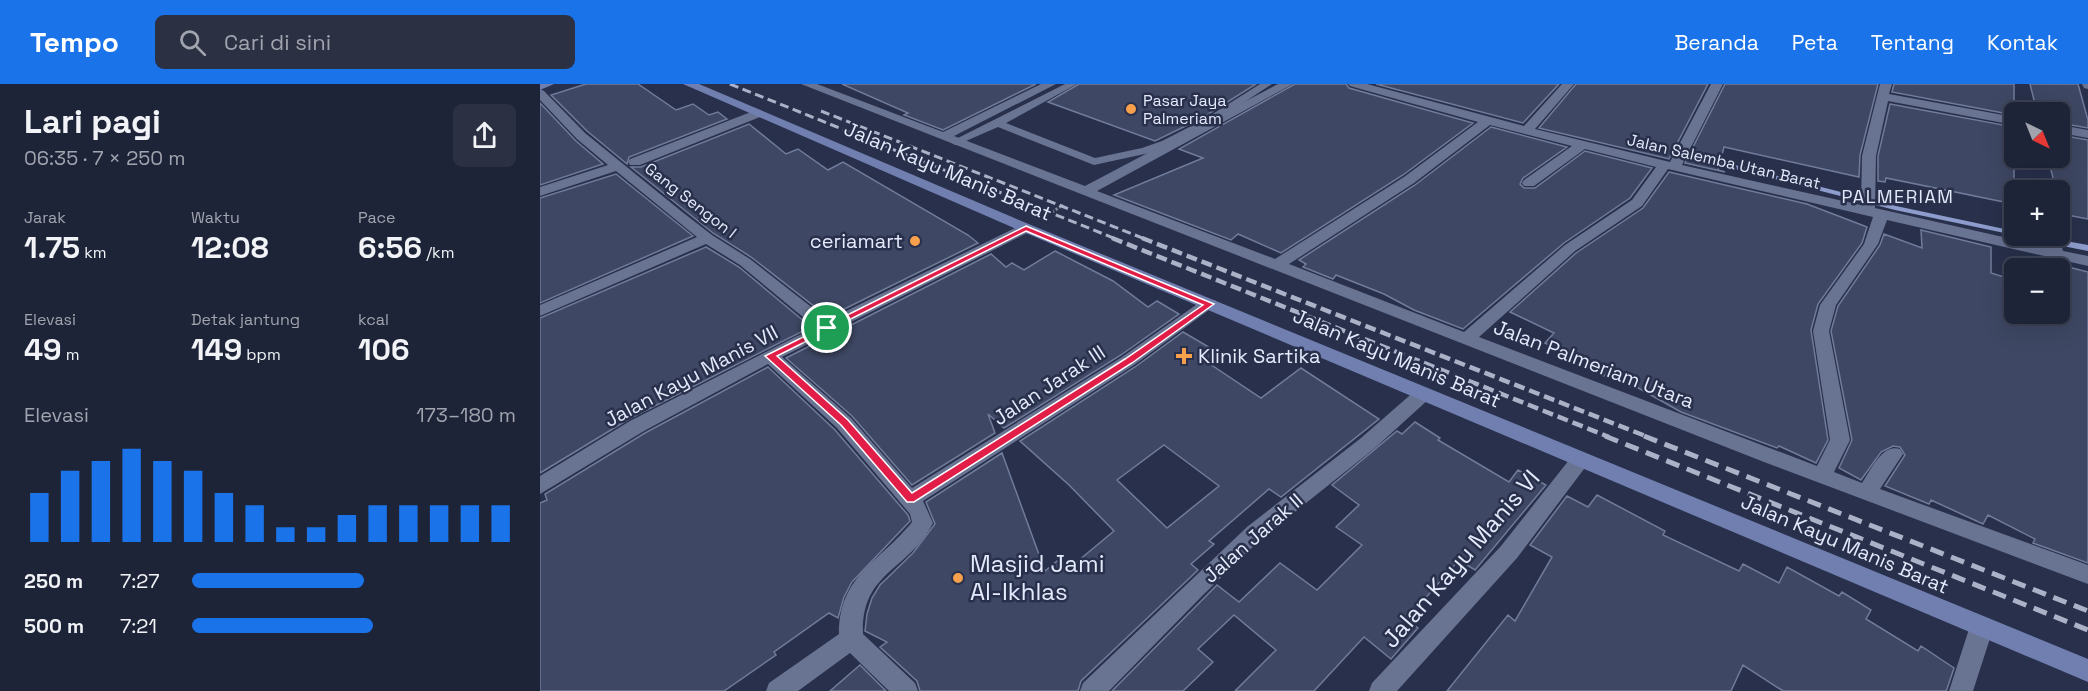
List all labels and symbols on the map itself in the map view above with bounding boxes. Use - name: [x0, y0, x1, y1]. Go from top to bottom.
- place label: Pasar Jaya Palmeriam: [1143, 90, 1226, 129]
- marker: Pasar Jaya Palmeriam: [1124, 102, 1138, 116]
- north arrow: [2004, 102, 2070, 168]
- street label: Jalan Kayu Manis Barat: [840, 115, 1056, 227]
- street label: Jalan Salemba Utan Barat: [1625, 129, 1823, 194]
- street label: Gang Sengon I: [640, 158, 741, 243]
- district label: PALMERIAM: [1842, 185, 1954, 208]
- place label: ceriamart: [810, 228, 903, 254]
- marker: ceriamart: [908, 234, 922, 248]
- pin: [801, 302, 852, 353]
- street label: Jalan Kayu Manis Barat: [1289, 302, 1505, 414]
- street label: Jalan Palmeriam Utara: [1490, 314, 1698, 414]
- street label: Jalan Kayu Manis VII: [600, 319, 782, 433]
- street label: Jalan Jarak III: [988, 339, 1110, 431]
- place label: Klinik Sartika: [1198, 343, 1320, 369]
- marker: Klinik Sartika: [1175, 347, 1193, 365]
- street label: Jalan Kayu Manis VI: [1375, 463, 1546, 654]
- street label: Jalan Jarak II: [1198, 488, 1308, 588]
- street label: Jalan Kayu Manis Barat: [1737, 488, 1953, 600]
- place label: Masjid Jami Al-Ikhlas: [970, 548, 1105, 607]
- marker: Masjid Jami Al-Ikhlas: [951, 571, 965, 585]

